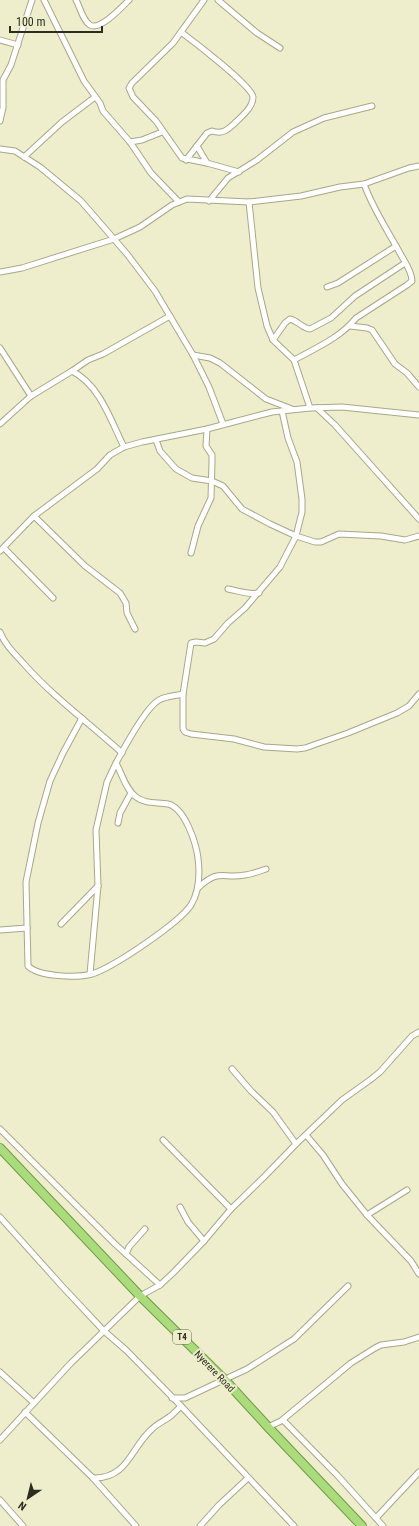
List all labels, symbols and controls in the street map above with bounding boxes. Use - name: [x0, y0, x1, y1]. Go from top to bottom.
- scale bar: [10, 8, 102, 34]
- text: 100 m: [16, 15, 46, 29]
- road number: T4: [173, 1330, 191, 1344]
- street label: Nyerere Road: [192, 1349, 237, 1394]
- north arrow: [8, 1478, 48, 1518]
- text: N: [16, 1498, 29, 1513]

